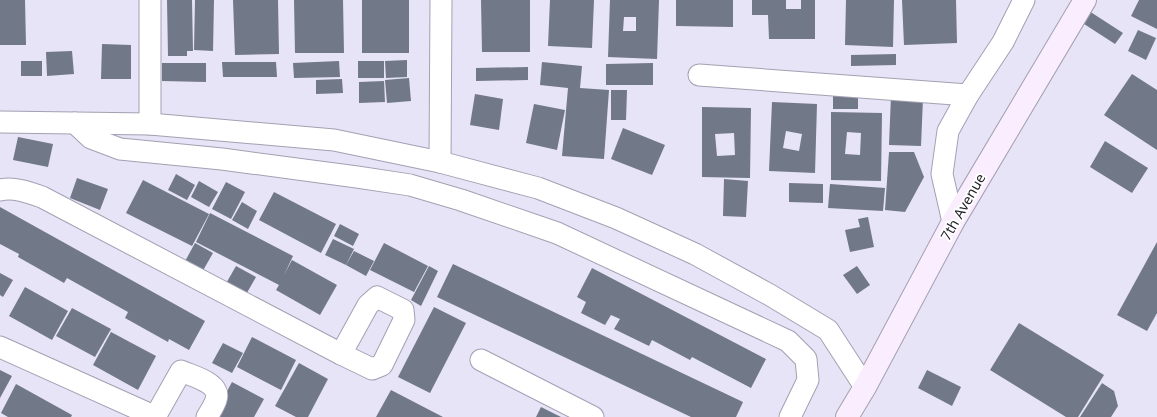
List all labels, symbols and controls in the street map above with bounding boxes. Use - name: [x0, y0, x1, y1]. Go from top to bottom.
- street label: 7th Avenue: [936, 170, 989, 244]

